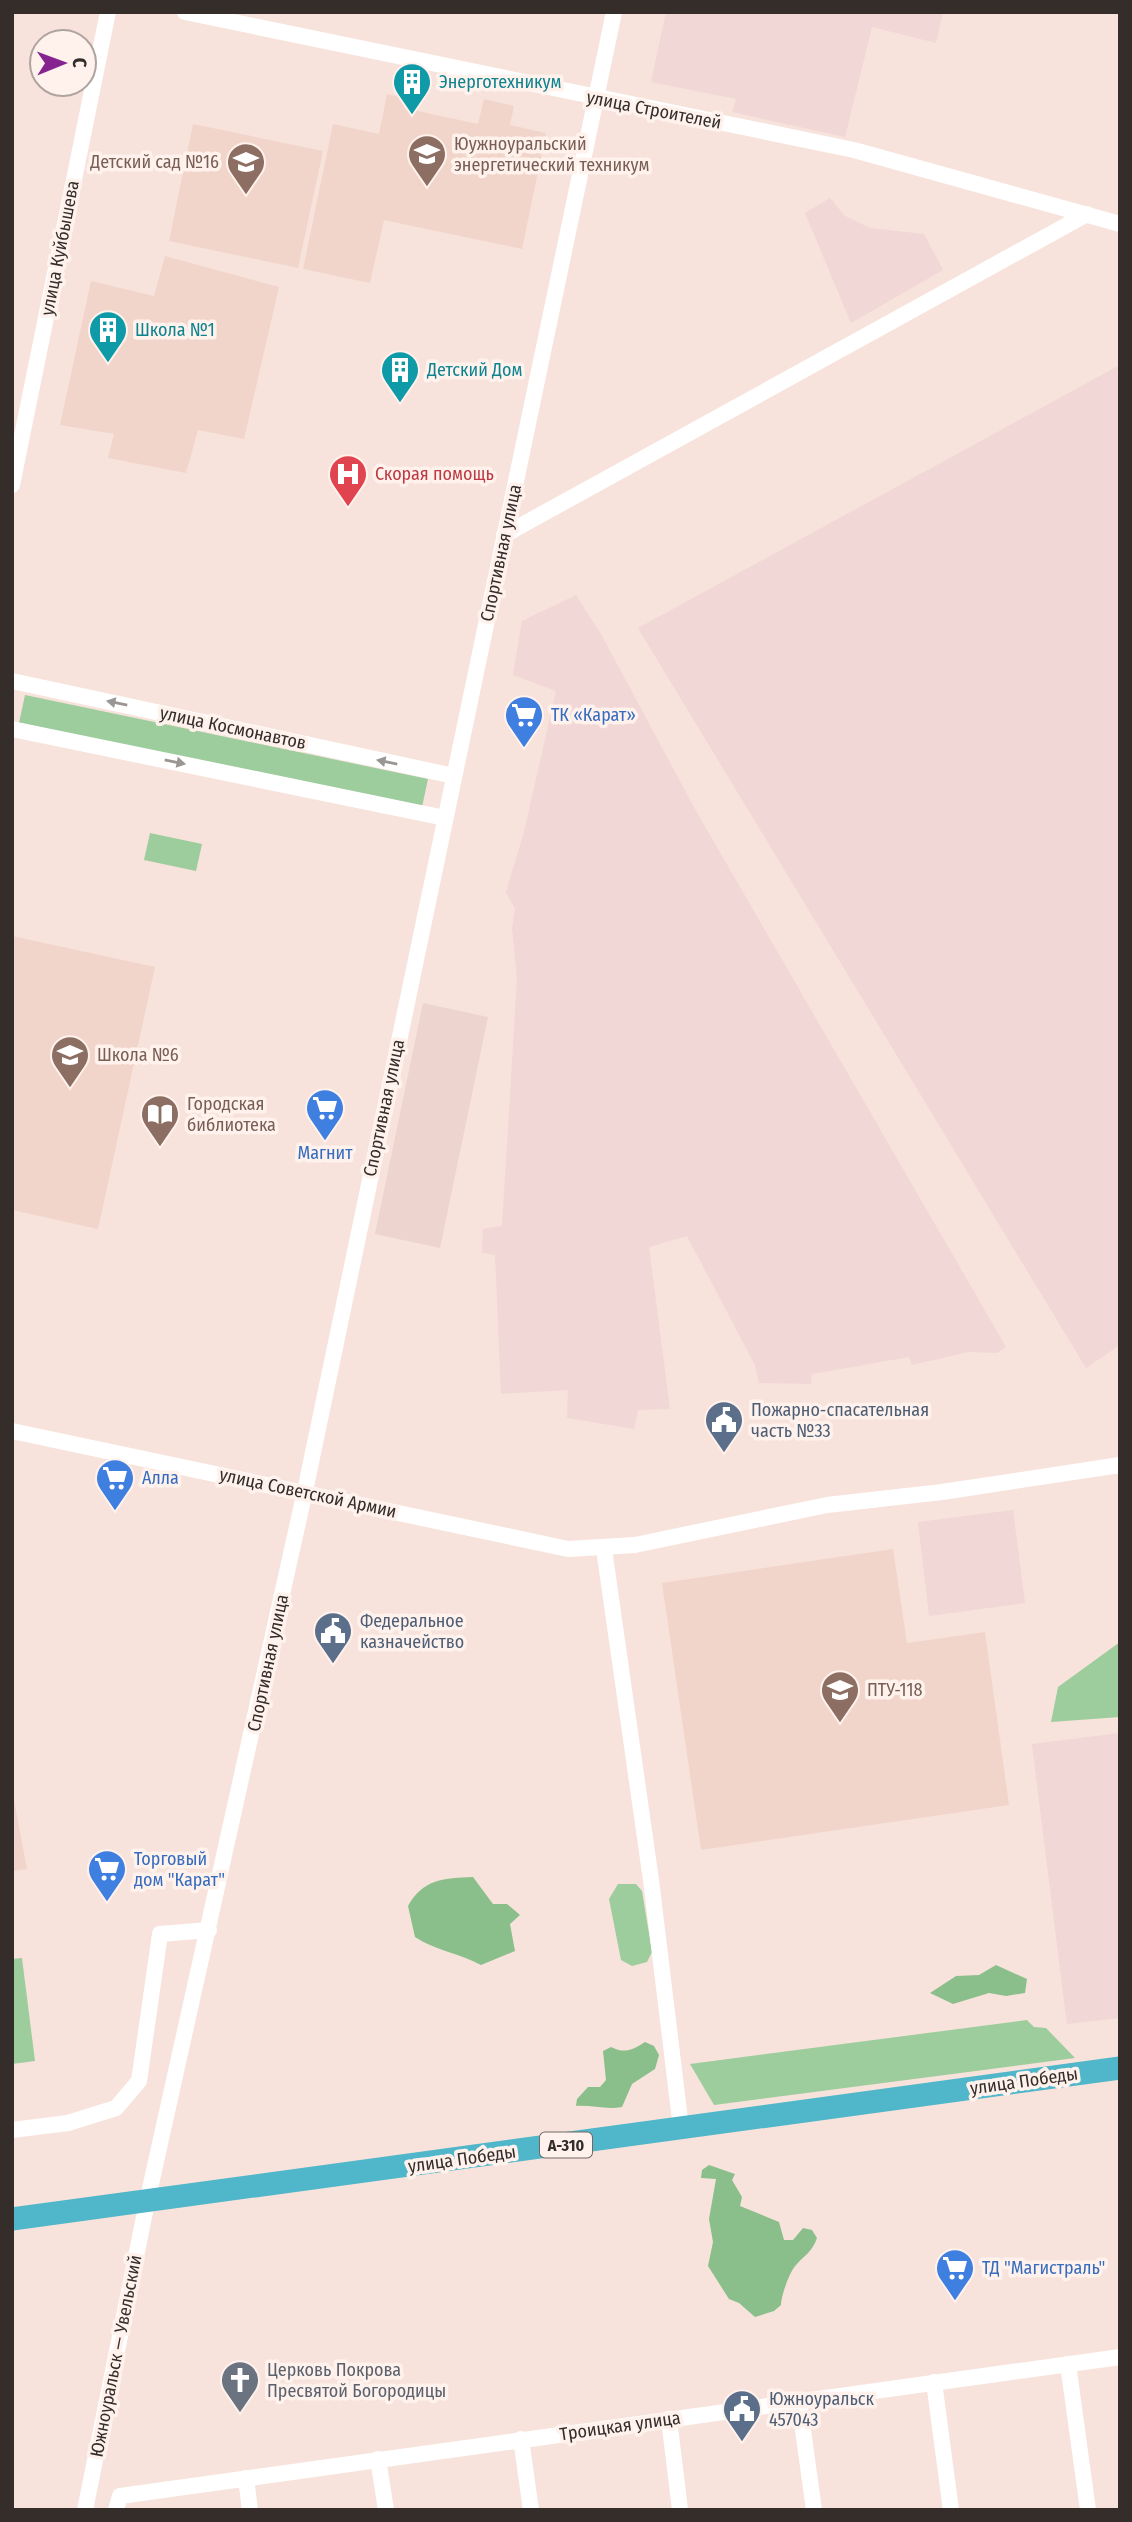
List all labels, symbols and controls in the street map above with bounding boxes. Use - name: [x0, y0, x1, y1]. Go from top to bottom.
- north arrow: [28, 28, 98, 98]
- text: С: [68, 58, 91, 68]
- building icon: Энерготехникум: [391, 61, 433, 116]
- place label: Энерготехникум: [439, 71, 561, 93]
- street label: улица Строителей: [585, 86, 723, 134]
- school or university icon: Юужноуральский энергетический техникум: [406, 133, 448, 188]
- place label: Юужноуральский энергетический техникум: [454, 133, 650, 176]
- school or university icon: Детский сад №16: [225, 141, 267, 196]
- place label: Детский сад №16: [89, 151, 219, 173]
- street label: улица Куйбышева: [36, 178, 84, 317]
- building icon: Школа №1: [87, 309, 129, 364]
- place label: Школа №1: [135, 319, 215, 341]
- building icon: Детский Дом: [379, 349, 421, 404]
- place label: Детский Дом: [426, 359, 523, 381]
- hospital icon: Скорая помощь: [327, 453, 369, 508]
- place label: Скорая помощь: [375, 463, 494, 485]
- street label: Спортивная улица: [476, 482, 526, 624]
- supermarket icon: ТК «Карат»: [503, 694, 545, 749]
- one-way arrow: [106, 698, 128, 709]
- street label: улица Космонавтов: [158, 702, 308, 754]
- place label: ТК «Карат»: [551, 704, 636, 726]
- one-way arrow: [376, 756, 398, 767]
- one-way arrow: [164, 757, 186, 768]
- school or university icon: Школа №6: [49, 1034, 91, 1089]
- street label: Спортивная улица: [359, 1037, 409, 1179]
- place label: Школа №6: [97, 1044, 179, 1066]
- supermarket icon: Магнит: [304, 1087, 346, 1142]
- library icon: Городская библиотека: [139, 1093, 181, 1148]
- place label: Городская библиотека: [187, 1093, 276, 1136]
- place label: Магнит: [297, 1142, 353, 1164]
- public building icon: Пожарно-спасательная часть №33: [703, 1399, 745, 1454]
- place label: Пожарно-спасательная часть №33: [751, 1399, 929, 1442]
- supermarket icon: Алла: [94, 1457, 136, 1512]
- street label: улица Советской Армии: [217, 1463, 399, 1523]
- place label: Алла: [142, 1467, 179, 1489]
- street label: Спортивная улица: [243, 1592, 293, 1734]
- public building icon: Федеральное казначейство: [312, 1610, 354, 1665]
- place label: Федеральное казначейство: [360, 1610, 464, 1653]
- school or university icon: ПТУ-118: [819, 1669, 861, 1724]
- place label: ПТУ-118: [867, 1679, 922, 1701]
- supermarket icon: Торговый дом "Карат": [86, 1848, 128, 1903]
- place label: Торговый дом "Карат": [134, 1848, 225, 1891]
- street label: улица Победы: [969, 2063, 1079, 2099]
- road number: А-310: [540, 2132, 592, 2158]
- street label: улица Победы: [407, 2141, 517, 2177]
- supermarket icon: ТД "Магистраль": [934, 2247, 976, 2302]
- street label: Южноуральск — Увельский: [86, 2253, 146, 2459]
- place label: ТД "Магистраль": [982, 2257, 1105, 2279]
- church icon: Церковь Покрова Пресвятой Богородицы: [219, 2359, 261, 2414]
- place label: Церковь Покрова Пресвятой Богородицы: [267, 2359, 446, 2402]
- public building icon: Южноуральск 457043: [721, 2388, 763, 2443]
- place label: Южноуральск 457043: [769, 2388, 875, 2431]
- street label: Троицкая улица: [558, 2407, 682, 2445]

